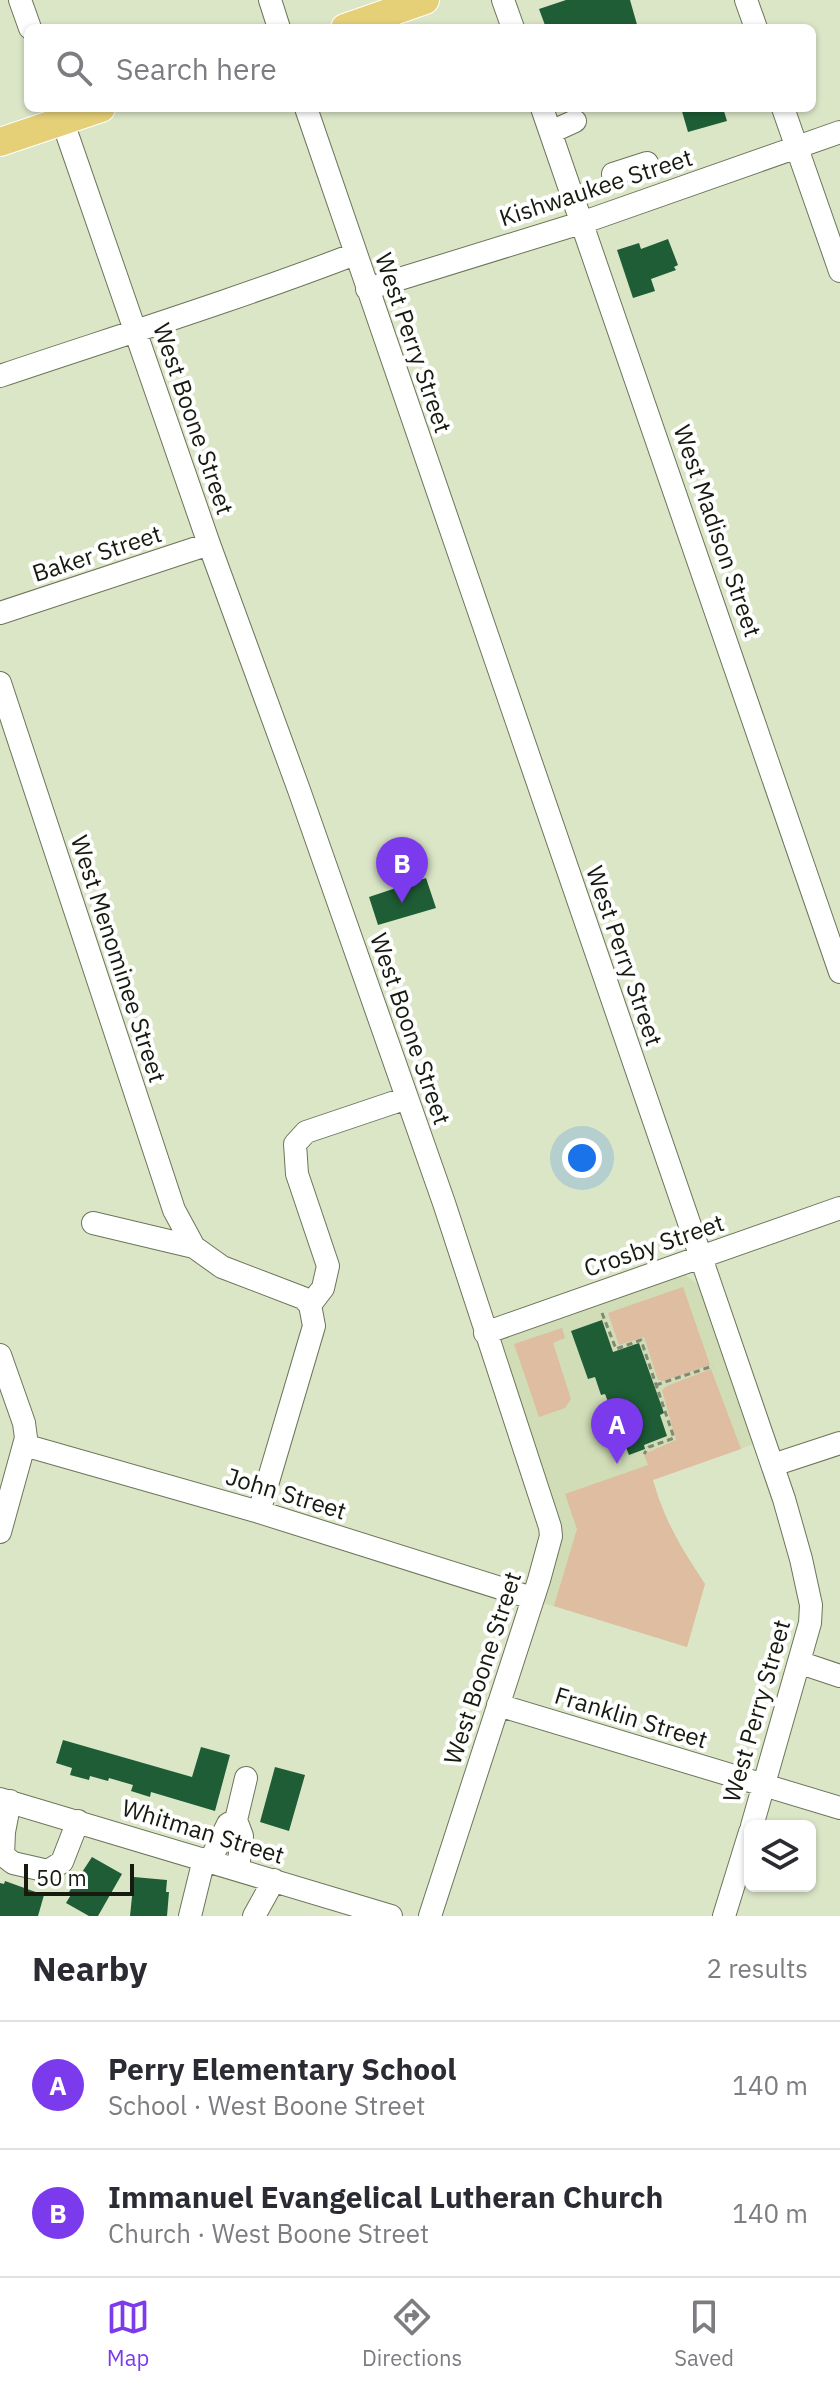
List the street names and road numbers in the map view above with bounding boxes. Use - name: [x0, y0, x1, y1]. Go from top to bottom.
- street label: Kishwaukee Street: [495, 141, 696, 233]
- street label: West Perry Street: [368, 248, 460, 437]
- street label: West Boone Street: [146, 319, 242, 519]
- street label: West Madison Street: [667, 420, 769, 641]
- street label: Baker Street: [28, 517, 165, 589]
- street label: West Menominee Street: [64, 831, 174, 1086]
- street label: West Perry Street: [579, 861, 671, 1050]
- street label: West Boone Street: [363, 929, 459, 1129]
- street label: Crosby Street: [579, 1206, 728, 1284]
- street label: John Street: [222, 1460, 350, 1527]
- street label: West Boone Street: [436, 1567, 528, 1768]
- street label: West Perry Street: [715, 1616, 797, 1806]
- street label: Franklin Street: [551, 1679, 712, 1756]
- street label: Whitman Street: [118, 1791, 288, 1871]

